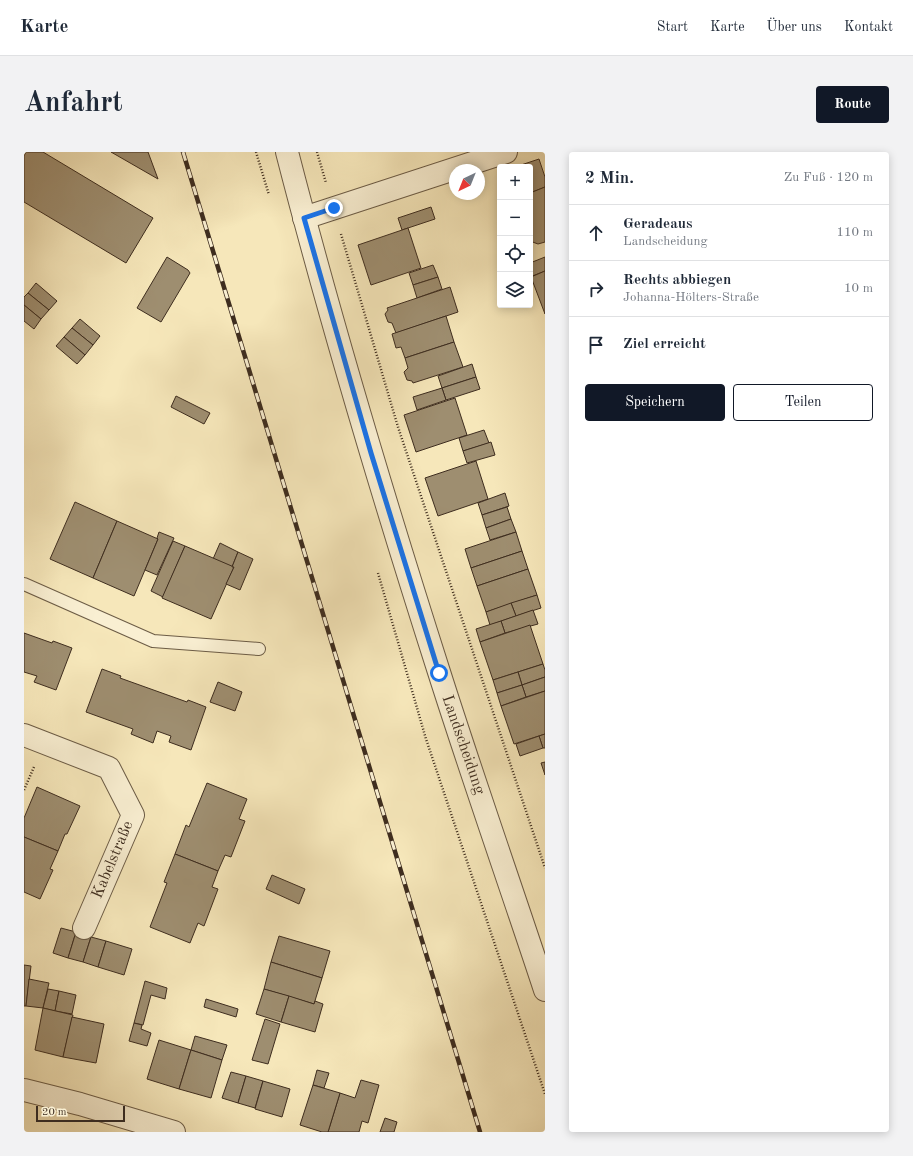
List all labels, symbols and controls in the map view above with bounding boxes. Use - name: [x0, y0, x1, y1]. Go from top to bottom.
- text: Karte: [20, 18, 68, 37]
- text: Start: [657, 20, 688, 34]
- text: Karte: [710, 20, 745, 34]
- text: Über uns: [767, 20, 822, 34]
- text: Kontakt: [844, 20, 893, 34]
- button: Route: [816, 86, 889, 123]
- text: Anfahrt: [24, 90, 123, 118]
- north arrow: [449, 164, 485, 200]
- map controls: [497, 164, 533, 308]
- button: +: [497, 164, 533, 200]
- text: 2 Min.: [585, 170, 634, 187]
- text: Zu Fuß · 120 m: [784, 171, 873, 184]
- route end: [325, 199, 343, 217]
- button: −: [497, 200, 533, 236]
- text: Geradeaus: [623, 217, 692, 232]
- icon: ahead: [585, 222, 607, 244]
- text: 110 m: [836, 226, 873, 239]
- text: Landscheidung: [623, 235, 708, 248]
- button: locate: [497, 236, 533, 272]
- button: layers: [497, 272, 533, 308]
- text: Rechts abbiegen: [623, 273, 731, 288]
- icon: right: [585, 278, 607, 300]
- text: 10 m: [844, 282, 873, 295]
- text: Johanna-Hölters-Straße: [623, 291, 759, 304]
- icon: arrive: [585, 334, 607, 356]
- text: Ziel erreicht: [623, 337, 706, 352]
- button: Speichern: [585, 384, 725, 421]
- button: Teilen: [733, 384, 873, 421]
- route start: [430, 664, 448, 682]
- street label: Landscheidung: [438, 693, 488, 797]
- street label: Kabelstraße: [89, 819, 137, 901]
- scale bar: [36, 1104, 125, 1123]
- text: 20 m: [42, 1107, 67, 1118]

